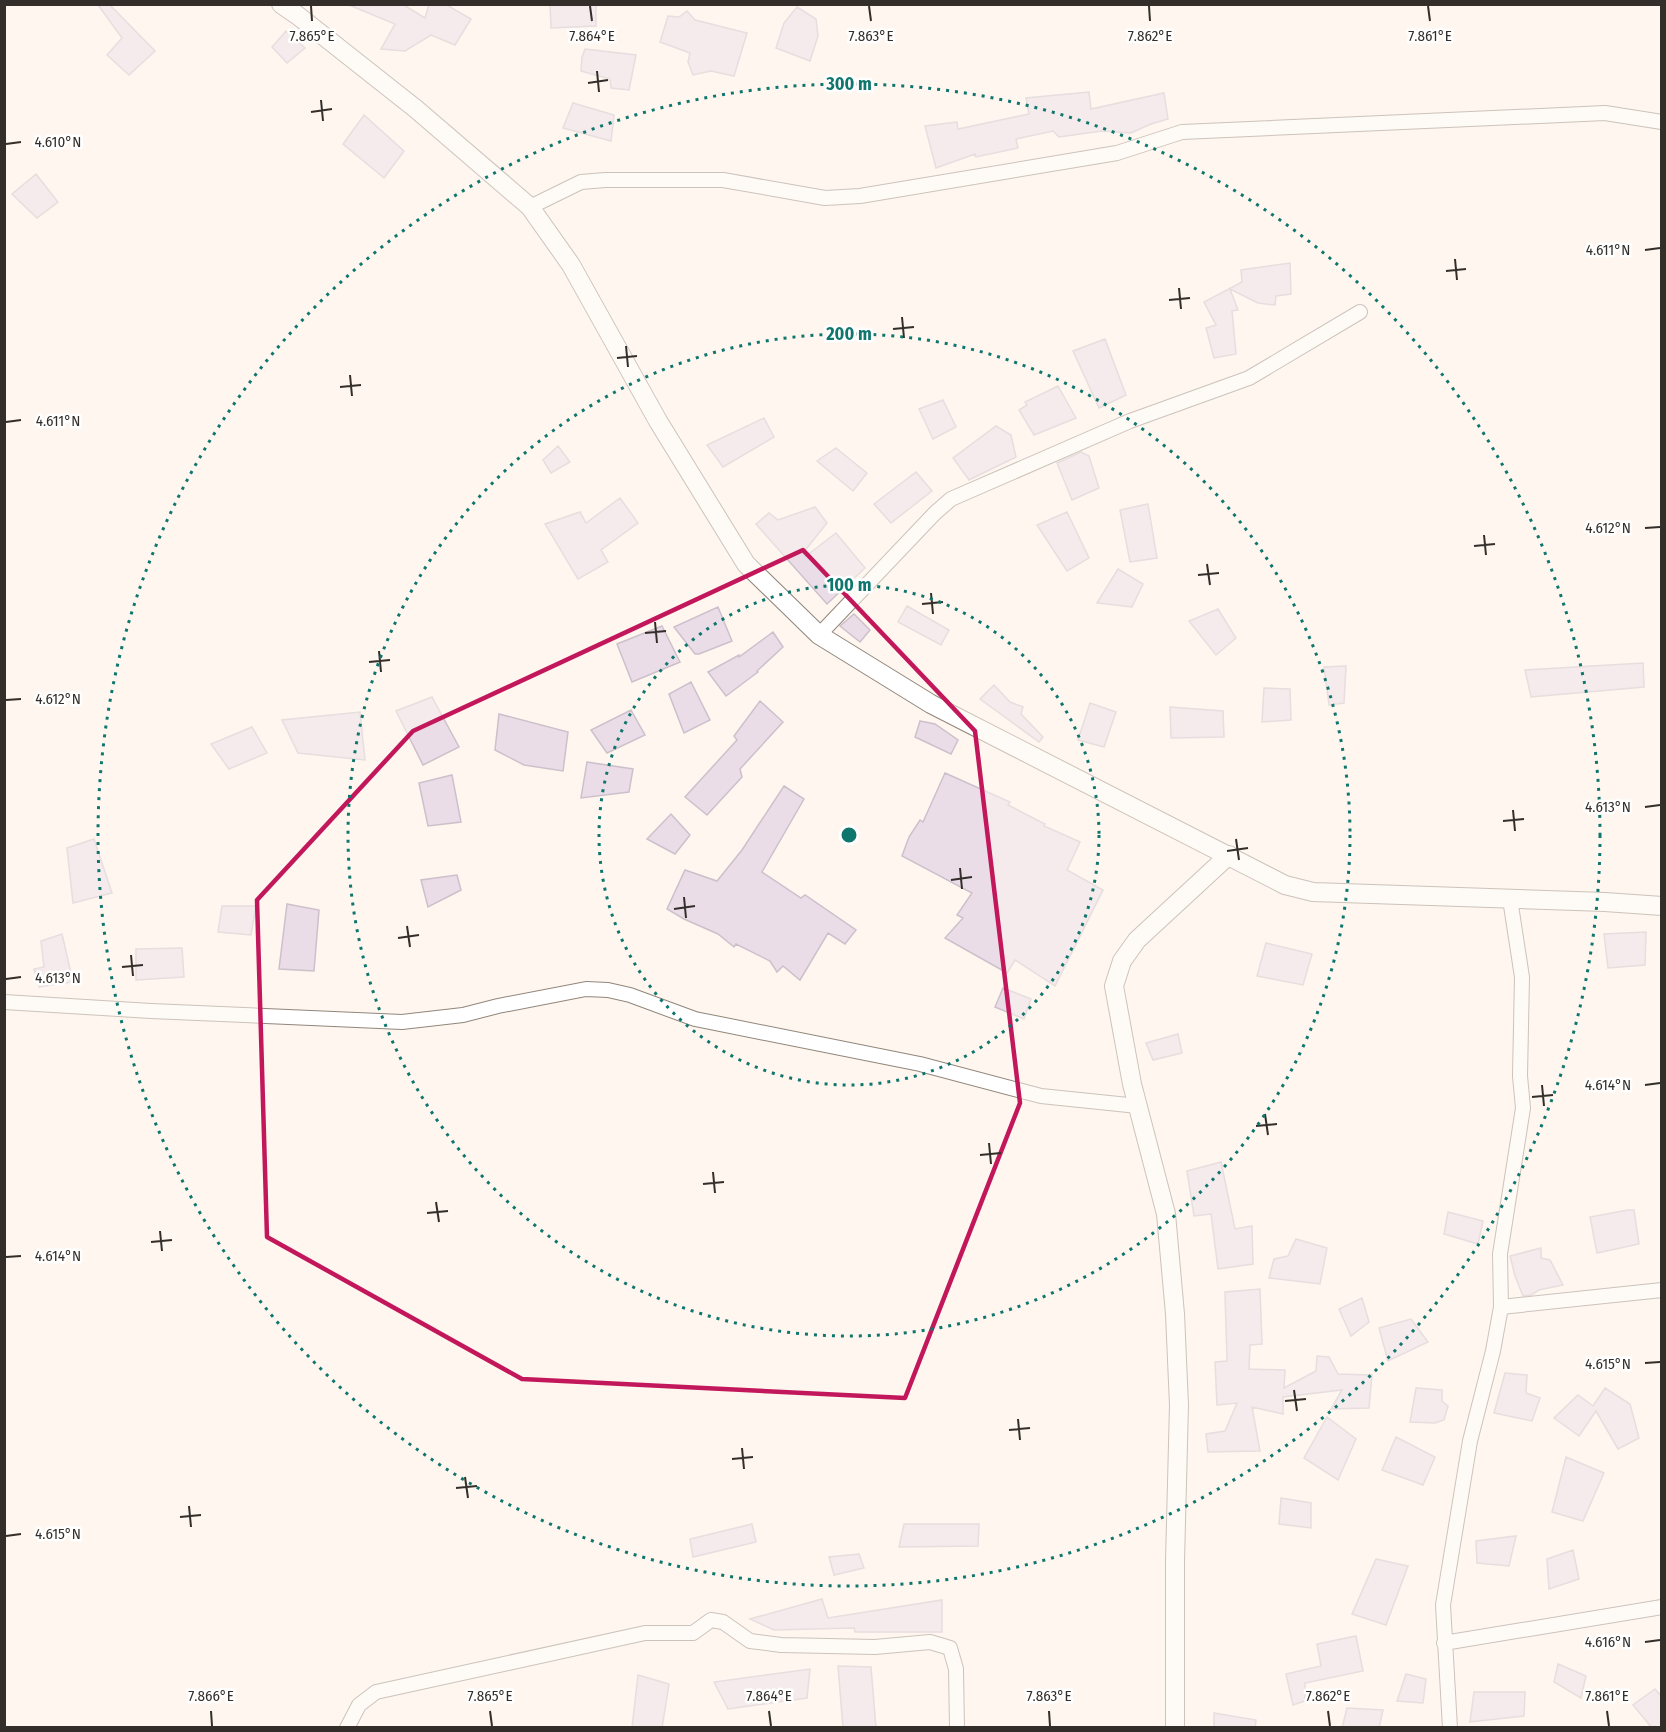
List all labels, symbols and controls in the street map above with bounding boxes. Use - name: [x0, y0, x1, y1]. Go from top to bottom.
- text: 7.865°E: [290, 27, 334, 45]
- text: 7.864°E: [569, 27, 615, 45]
- text: 7.863°E: [849, 27, 893, 45]
- text: 7.862°E: [1128, 27, 1172, 45]
- text: 7.861°E: [1408, 27, 1452, 45]
- text: 300 m: [825, 73, 872, 95]
- text: 4.610°N: [35, 133, 81, 151]
- text: 4.611°N: [1586, 241, 1630, 259]
- text: 200 m: [825, 323, 872, 345]
- text: 4.611°N: [36, 412, 80, 430]
- text: 4.612°N: [1585, 519, 1631, 537]
- text: 100 m: [827, 574, 871, 596]
- text: 4.612°N: [35, 690, 81, 708]
- text: 4.613°N: [1585, 798, 1631, 816]
- centre of rings: [839, 825, 859, 845]
- text: 4.613°N: [35, 969, 81, 987]
- text: 4.614°N: [1585, 1076, 1631, 1094]
- text: 4.614°N: [35, 1247, 81, 1265]
- text: 4.615°N: [1585, 1355, 1631, 1373]
- text: 4.615°N: [35, 1525, 81, 1543]
- text: 4.616°N: [1585, 1633, 1631, 1651]
- text: 7.866°E: [188, 1687, 234, 1705]
- text: 7.865°E: [468, 1687, 512, 1705]
- text: 7.864°E: [746, 1687, 792, 1705]
- text: 7.863°E: [1027, 1687, 1071, 1705]
- text: 7.862°E: [1306, 1687, 1350, 1705]
- text: 7.861°E: [1585, 1687, 1629, 1705]

